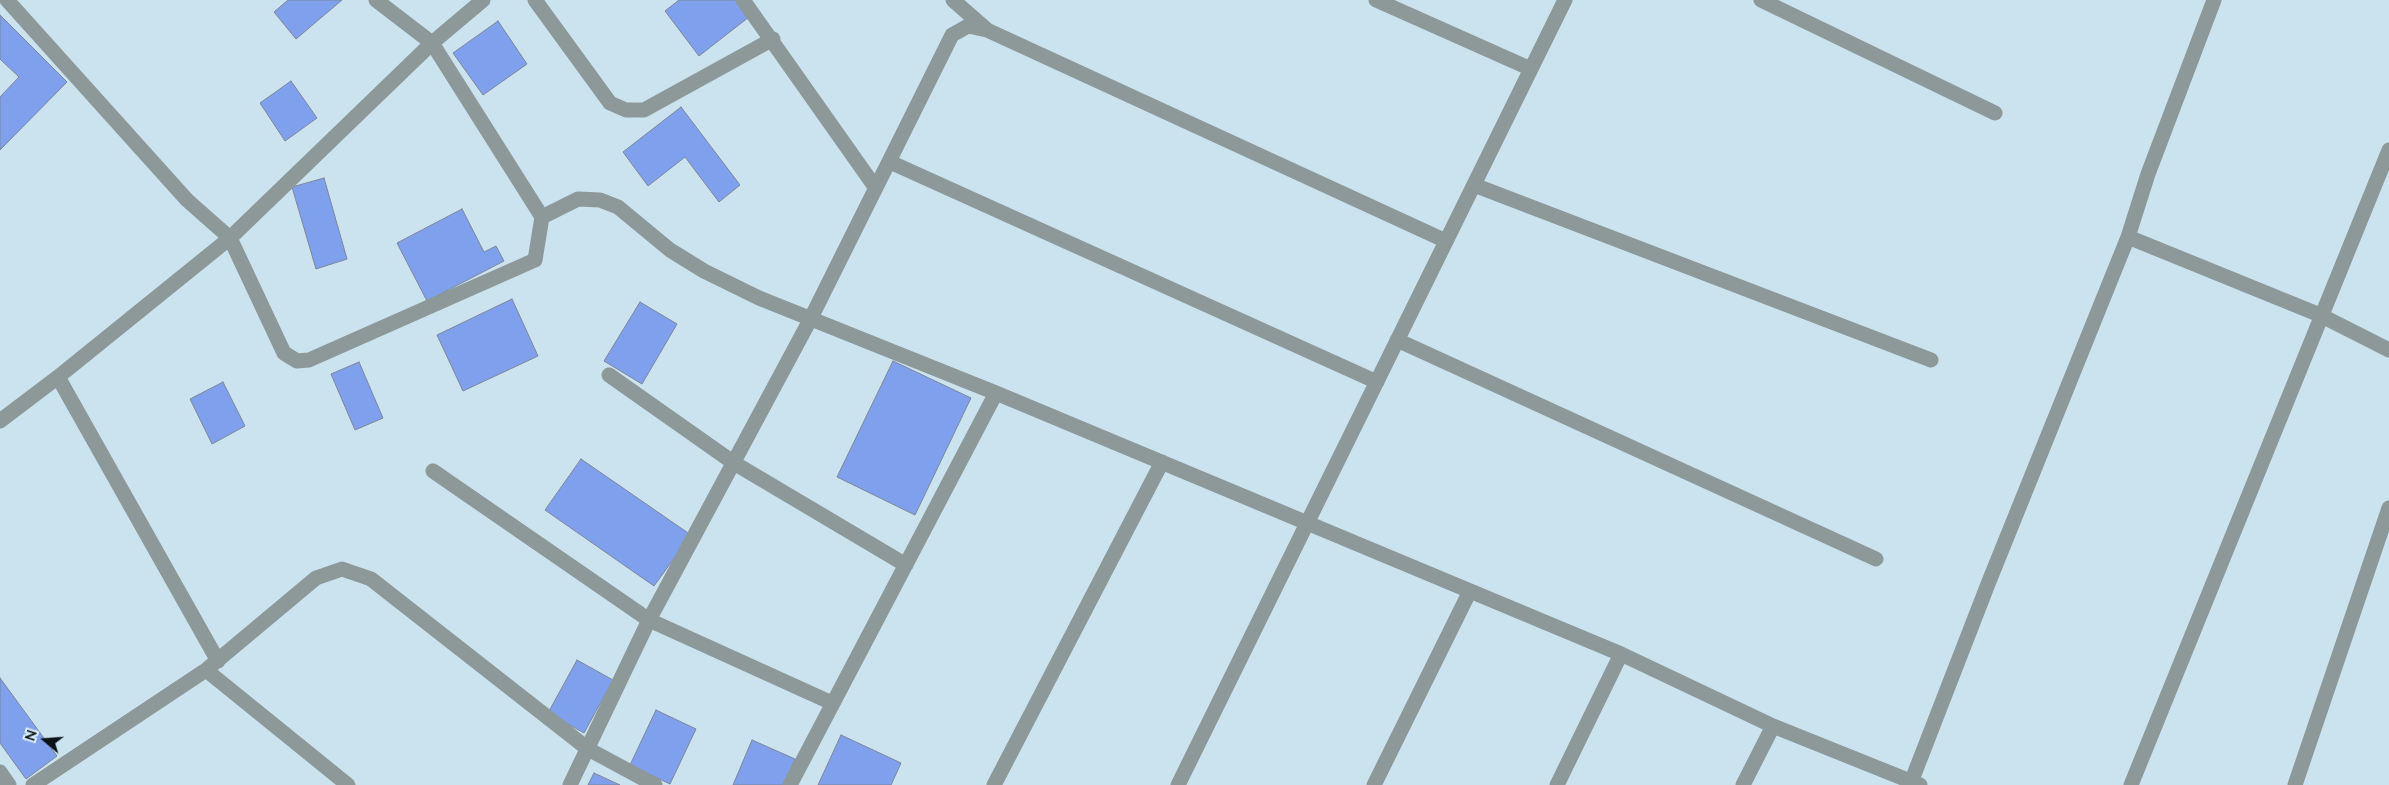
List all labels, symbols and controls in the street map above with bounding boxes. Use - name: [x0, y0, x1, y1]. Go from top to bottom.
- north arrow: [20, 715, 70, 765]
- text: N: [21, 728, 41, 743]

